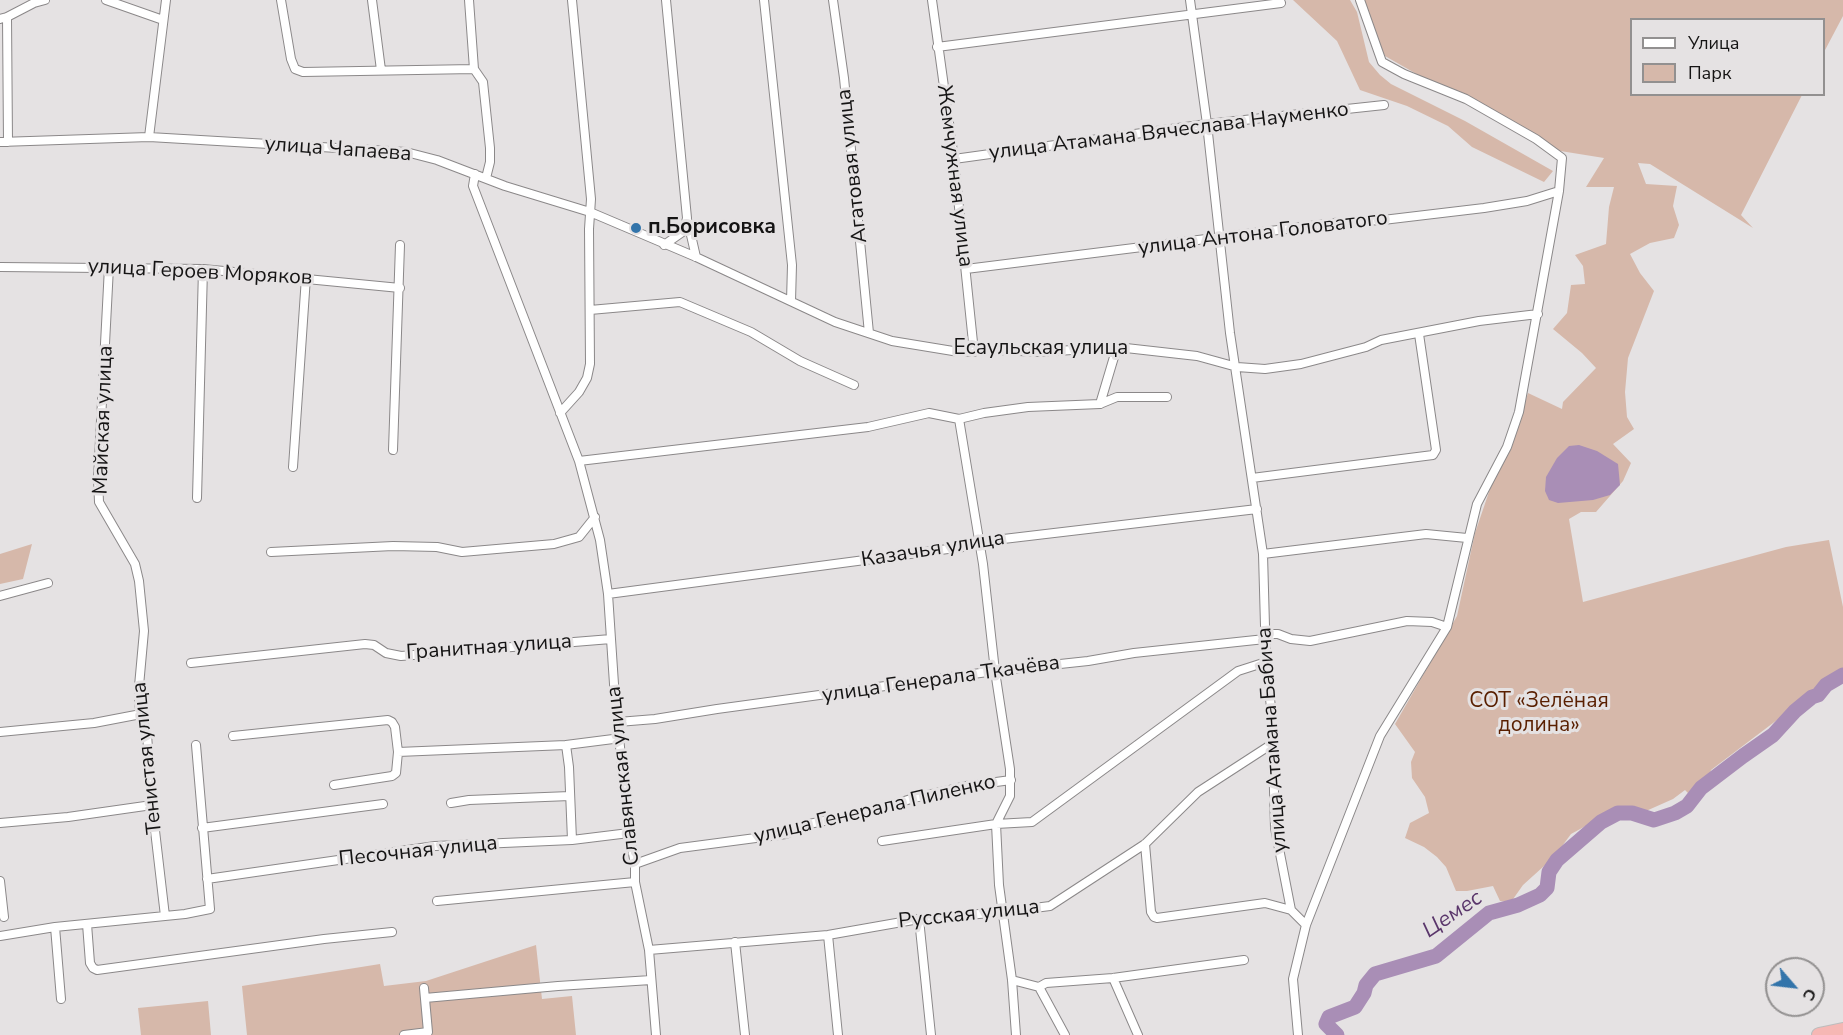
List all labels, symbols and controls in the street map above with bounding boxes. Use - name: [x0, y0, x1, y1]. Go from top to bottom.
- legend: [1630, 18, 1825, 96]
- text: Улица: [1688, 31, 1739, 55]
- text: Парк: [1688, 61, 1731, 85]
- street label: Жемчужная улица: [930, 83, 978, 269]
- street label: Агатовая улица: [832, 88, 874, 244]
- street label: улица Атамана Вячеслава Науменко: [988, 97, 1350, 167]
- street label: улица Чапаева: [264, 132, 412, 168]
- street label: улица Антона Головатого: [1137, 206, 1389, 262]
- place label: п.Борисовка: [648, 215, 776, 241]
- marker: п.Борисовка: [629, 221, 643, 235]
- street label: улица Героев Моряков: [87, 255, 313, 291]
- street label: Есаульская улица: [954, 336, 1128, 362]
- street label: Майская улица: [89, 345, 119, 495]
- street label: Казачья улица: [859, 526, 1007, 574]
- street label: улица Атамана Бабича: [1253, 627, 1293, 853]
- street label: Гранитная улица: [405, 630, 573, 666]
- street label: улица Генерала Ткачёва: [821, 651, 1061, 709]
- street label: Тенистая улица: [127, 681, 169, 835]
- street label: Славянская улица: [602, 685, 646, 867]
- park label: СОТ «Зелёная долина»: [1469, 689, 1609, 739]
- street label: улица Генерала Пиленко: [752, 770, 998, 850]
- street label: Песочная улица: [337, 831, 499, 873]
- water label: Цемес: [1418, 886, 1488, 944]
- street label: Русская улица: [897, 895, 1041, 935]
- north arrow: [1765, 957, 1825, 1017]
- text: С: [1797, 985, 1821, 1004]

